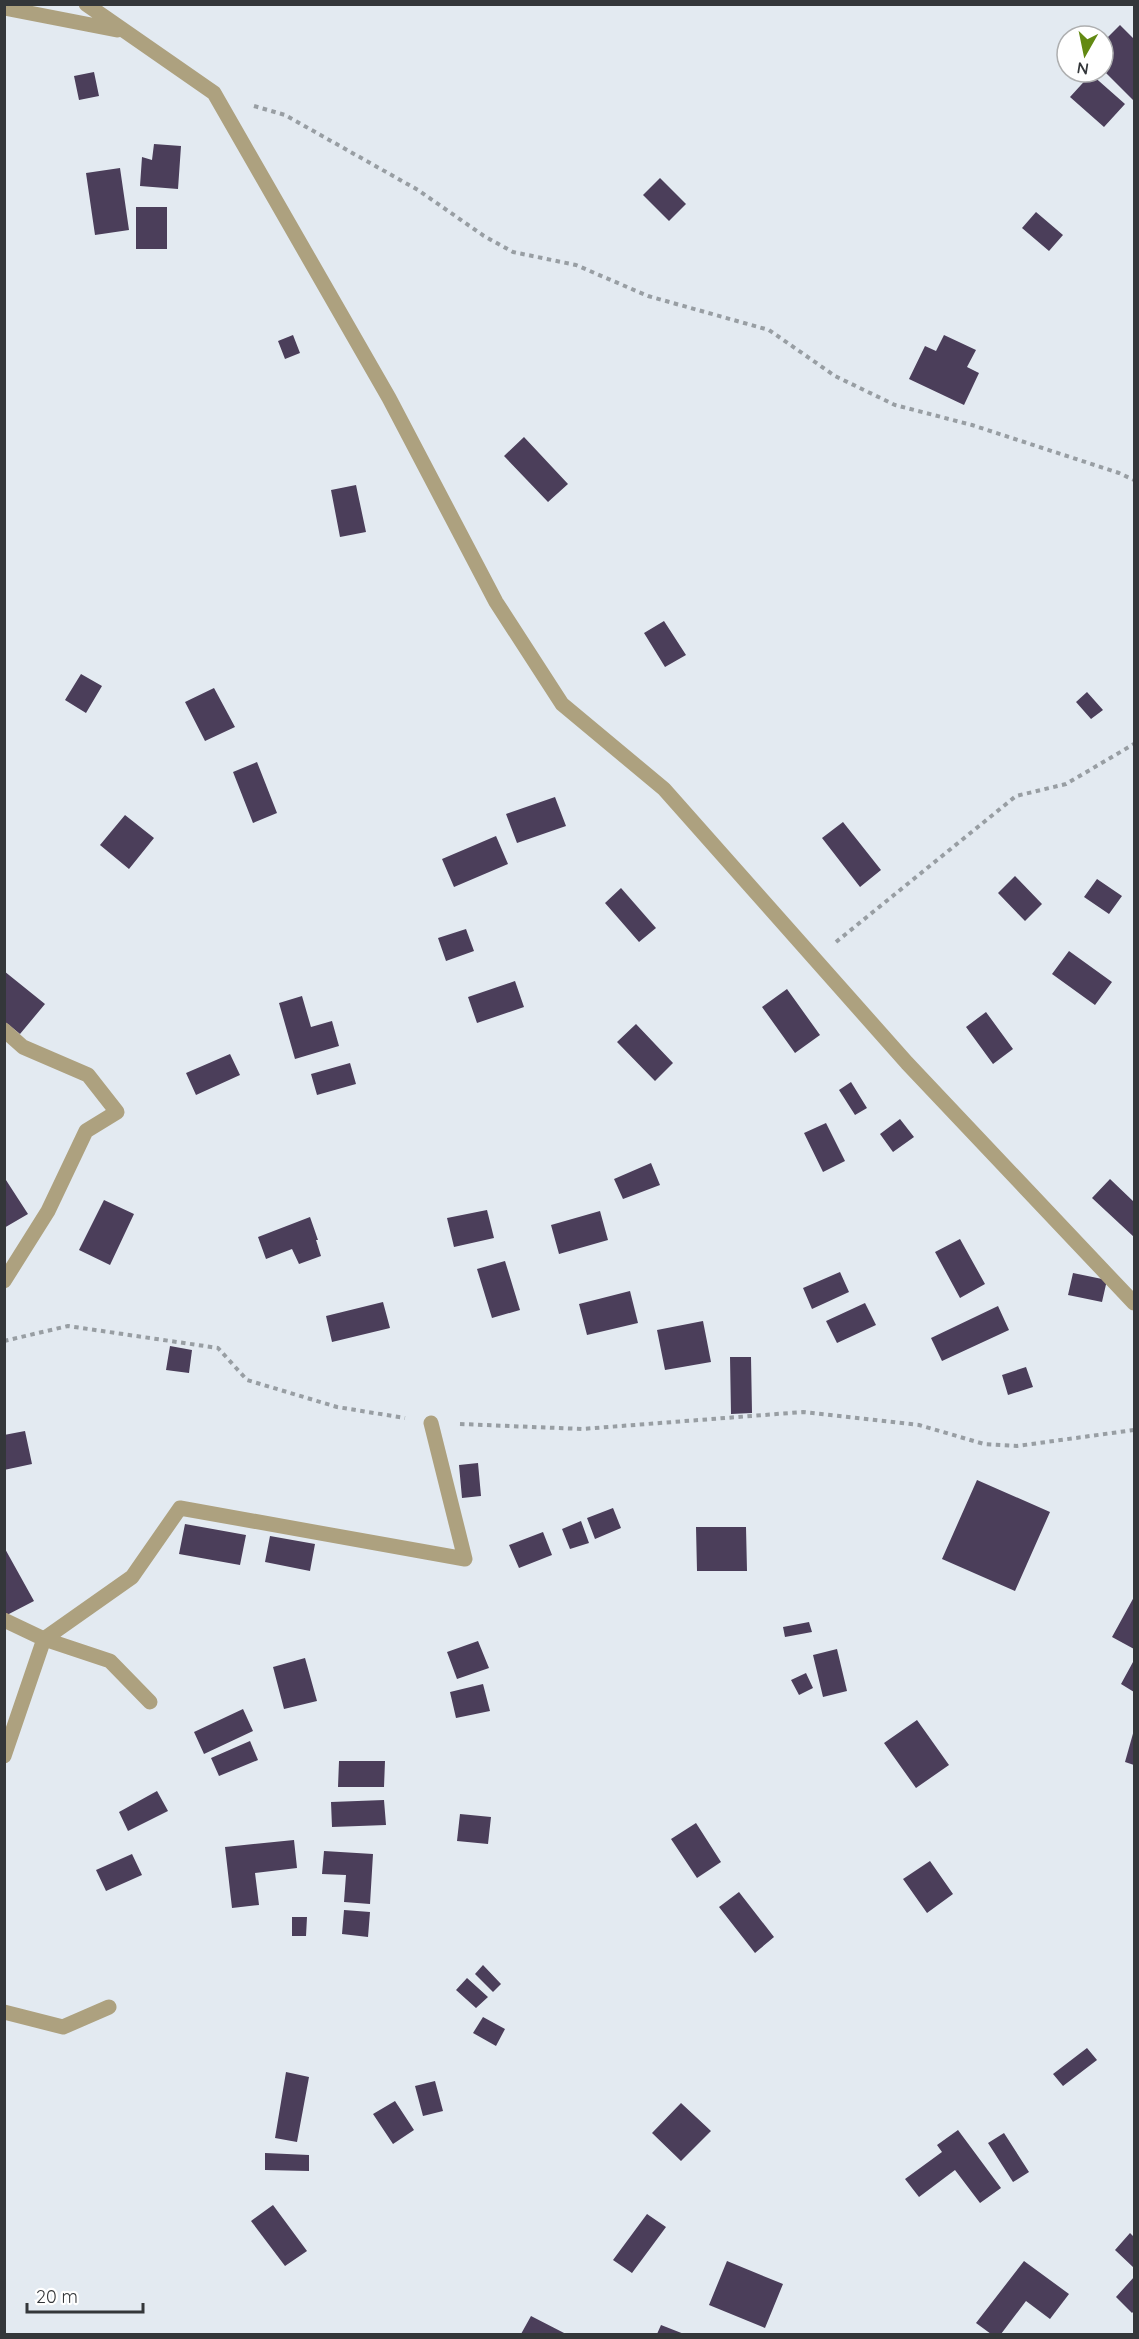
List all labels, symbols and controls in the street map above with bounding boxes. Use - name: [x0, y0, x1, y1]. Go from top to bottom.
- north arrow: [1055, 24, 1115, 84]
- text: N: [1075, 58, 1090, 80]
- scale bar: [27, 2276, 142, 2314]
- text: 20 m: [36, 2285, 78, 2308]

